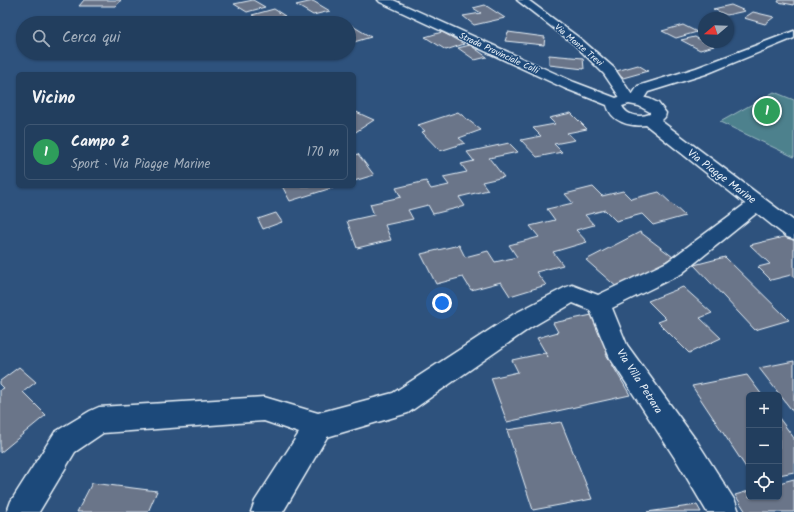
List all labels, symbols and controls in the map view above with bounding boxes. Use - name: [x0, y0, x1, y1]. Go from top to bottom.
- north arrow: [698, 12, 734, 48]
- search box: [16, 16, 356, 60]
- street label: Via Monte Trevi: [551, 20, 607, 71]
- text: Cerca qui: [62, 26, 120, 50]
- icon: search: [30, 27, 52, 49]
- street label: Strada Provinciale Colli: [456, 28, 542, 79]
- text: Vicino: [32, 85, 75, 112]
- pin: 1: [754, 96, 780, 126]
- text: Campo 2: [71, 130, 130, 154]
- text: 1: [44, 142, 48, 163]
- text: 170 m: [307, 142, 339, 163]
- street label: Via Piagge Marine: [683, 145, 760, 209]
- text: Sport · Via Piagge Marine: [71, 154, 210, 175]
- your location: [432, 293, 452, 313]
- street label: Via Villa Petrara: [611, 346, 667, 418]
- map controls: [746, 392, 782, 500]
- button: +: [746, 392, 782, 428]
- button: −: [746, 428, 782, 464]
- button: locate: [746, 464, 782, 500]

